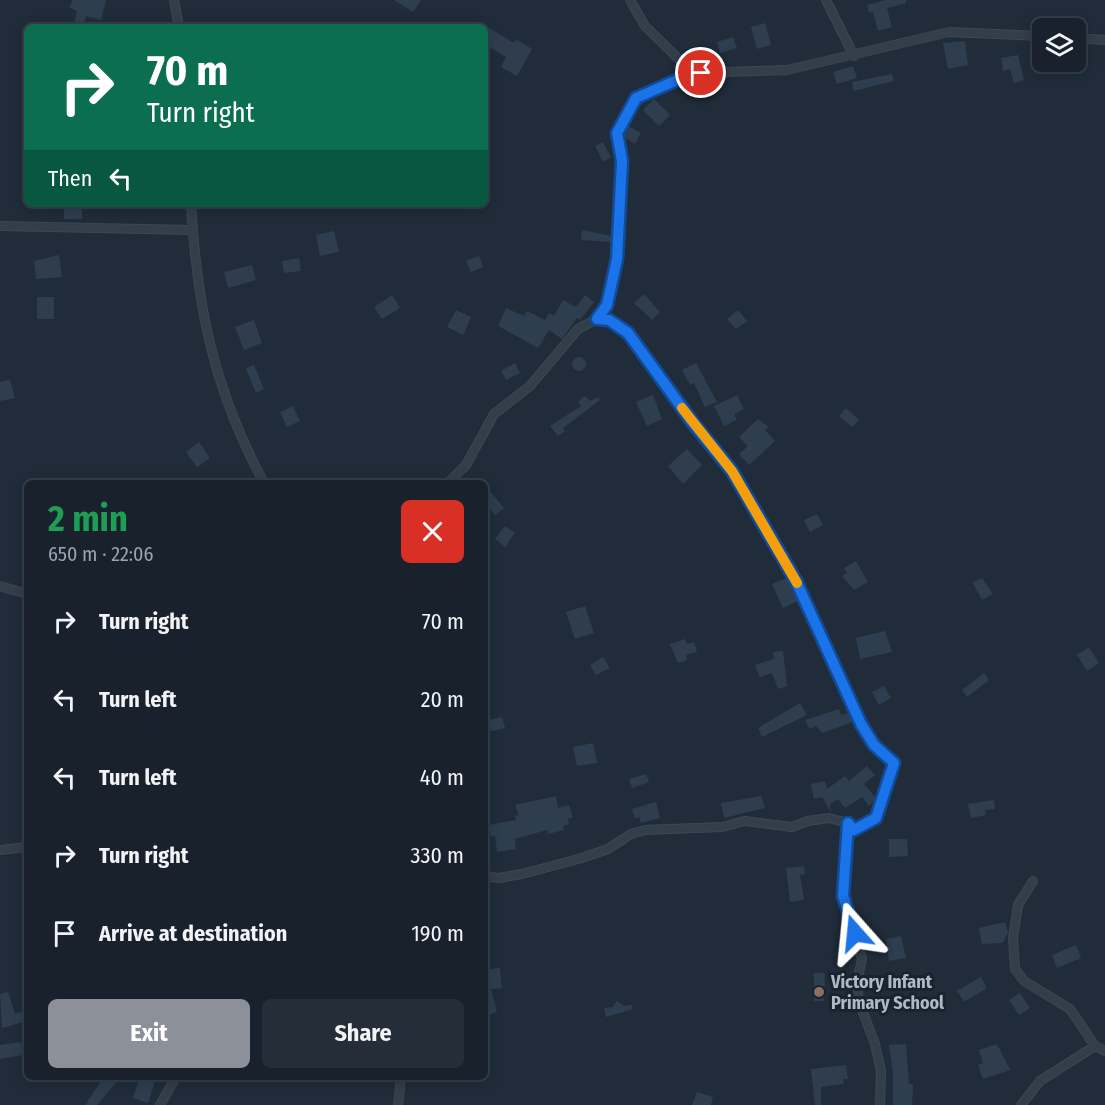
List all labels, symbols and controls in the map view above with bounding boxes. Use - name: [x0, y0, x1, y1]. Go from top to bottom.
- map controls: [1032, 18, 1086, 72]
- button: layers: [1032, 18, 1086, 72]
- text: 70 m: [147, 46, 228, 96]
- pin: [675, 47, 726, 98]
- icon: right: [48, 48, 126, 126]
- icon: arrive: [684, 56, 717, 89]
- text: Turn right: [147, 97, 255, 129]
- icon: left: [104, 162, 137, 195]
- text: Then: [48, 165, 92, 192]
- text: 2 min: [48, 497, 128, 541]
- button: close: [401, 500, 464, 563]
- text: 650 m · 22:06: [48, 542, 153, 566]
- icon: right: [48, 605, 81, 638]
- text: Turn right: [99, 608, 188, 635]
- text: 70 m: [422, 608, 464, 635]
- icon: left: [48, 683, 81, 716]
- text: Turn left: [99, 686, 177, 713]
- text: 20 m: [421, 686, 464, 713]
- icon: left: [48, 761, 81, 794]
- text: Turn left: [99, 764, 177, 791]
- text: 40 m: [420, 764, 464, 791]
- icon: right: [48, 839, 81, 872]
- text: Turn right: [99, 842, 188, 869]
- text: 330 m: [411, 842, 464, 869]
- position arrow: [823, 901, 887, 965]
- icon: arrive: [48, 917, 81, 950]
- text: Arrive at destination: [99, 920, 287, 947]
- text: 190 m: [411, 920, 464, 947]
- place label: Victory Infant Primary School: [830, 971, 944, 1014]
- marker: Victory Infant Primary School: [812, 985, 826, 999]
- button: Exit: [48, 999, 250, 1068]
- button: Share: [262, 999, 464, 1068]

